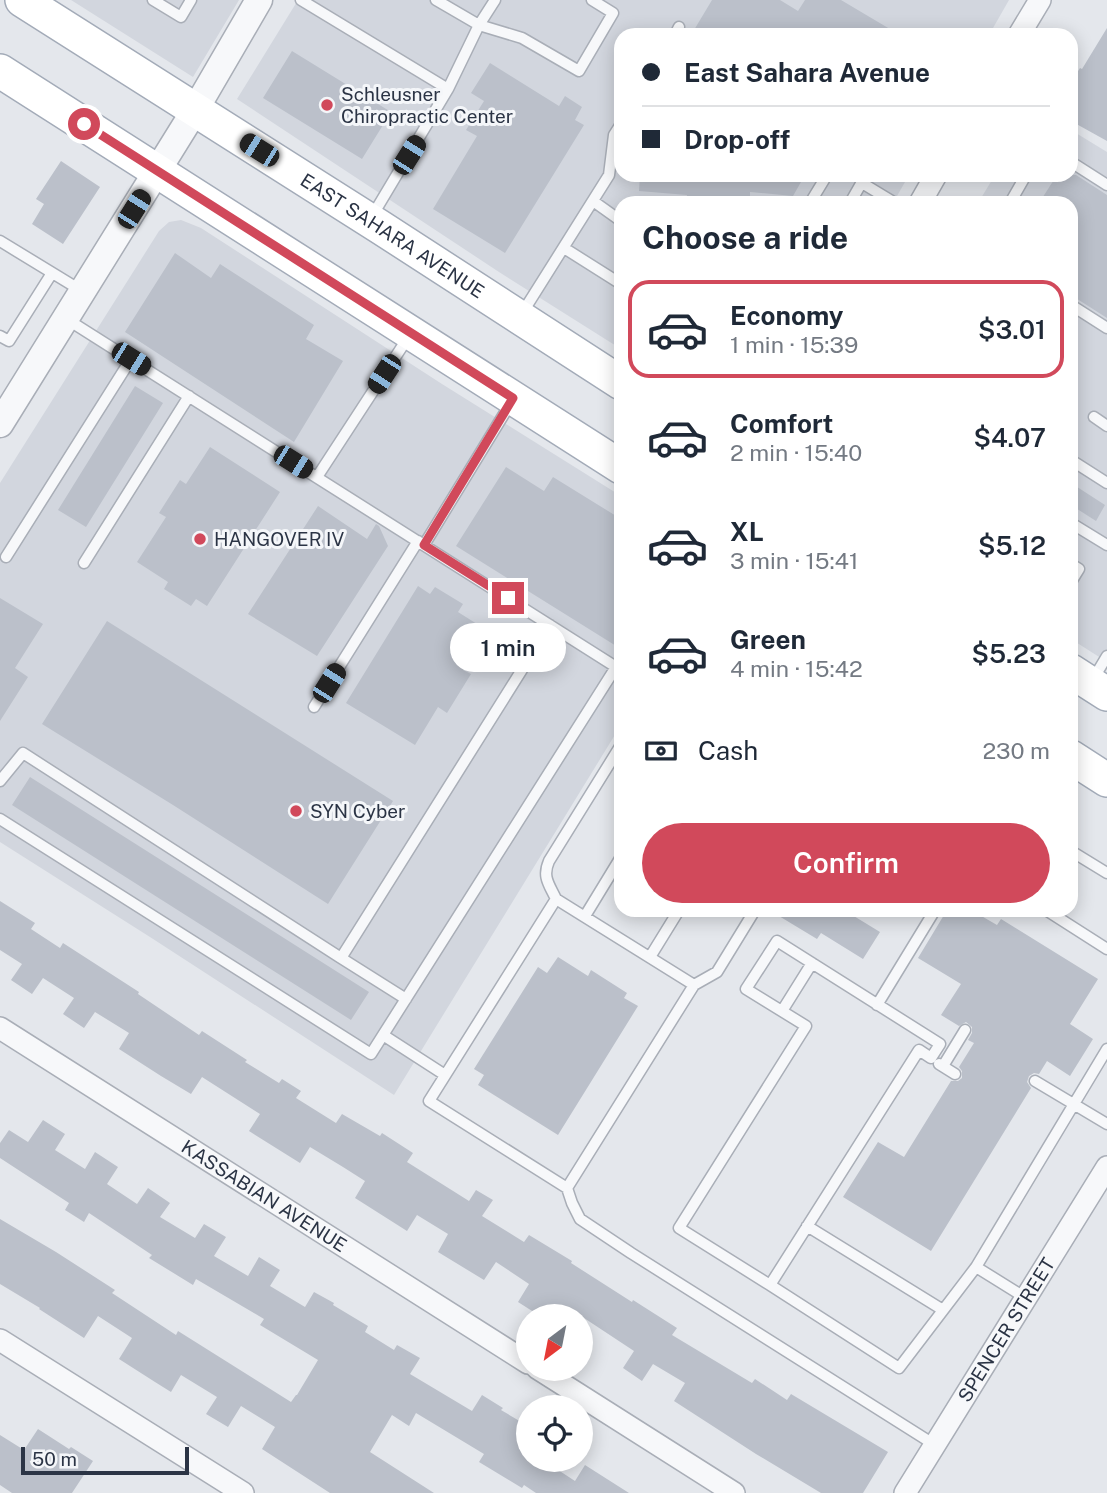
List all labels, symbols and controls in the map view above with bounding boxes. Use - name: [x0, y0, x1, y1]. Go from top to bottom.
- text: East Sahara Avenue: [684, 57, 930, 88]
- place label: Schleusner Chiropractic Center: [341, 83, 513, 127]
- marker: Schleusner Chiropractic Center: [319, 97, 335, 113]
- route start: [68, 108, 100, 140]
- text: Drop-off: [684, 124, 790, 155]
- car: [236, 130, 283, 170]
- car: [389, 132, 430, 178]
- street label: EAST SAHARA AVENUE: [297, 169, 488, 302]
- car: [114, 186, 155, 232]
- text: Choose a ride: [642, 219, 848, 256]
- icon: car: [646, 298, 709, 361]
- text: Economy: [730, 300, 843, 331]
- text: $3.01: [978, 314, 1046, 345]
- text: 1 min · 15:39: [730, 331, 858, 358]
- car: [108, 339, 155, 379]
- car: [364, 351, 405, 397]
- icon: car: [646, 406, 709, 469]
- text: Comfort: [730, 408, 833, 439]
- text: $4.07: [973, 422, 1046, 453]
- text: 2 min · 15:40: [730, 439, 862, 466]
- car: [270, 442, 317, 482]
- icon: car: [646, 514, 709, 577]
- text: XL: [730, 516, 764, 547]
- place label: HANGOVER IV: [214, 528, 344, 550]
- text: $5.12: [978, 530, 1046, 561]
- marker: HANGOVER IV: [192, 531, 208, 547]
- text: 3 min · 15:41: [730, 547, 858, 574]
- route end: [492, 582, 524, 614]
- callout: 1 min: [450, 622, 566, 672]
- icon: car: [646, 622, 709, 685]
- text: Green: [730, 624, 806, 655]
- text: 1 min: [481, 634, 535, 661]
- text: $5.23: [971, 638, 1046, 669]
- text: 4 min · 15:42: [730, 655, 863, 682]
- car: [309, 660, 350, 706]
- icon: cash: [642, 732, 680, 770]
- text: Cash: [698, 735, 758, 766]
- text: 230 m: [982, 737, 1050, 764]
- place label: SYN Cyber: [310, 800, 405, 822]
- marker: SYN Cyber: [288, 803, 304, 819]
- button: Confirm: [642, 823, 1050, 903]
- street label: KASSABIAN AVENUE: [178, 1135, 351, 1256]
- street label: SPENCER STREET: [953, 1254, 1059, 1406]
- north arrow: [516, 1304, 593, 1381]
- map controls: [516, 1304, 593, 1472]
- button: locate: [516, 1395, 593, 1472]
- scale bar: [21, 1444, 189, 1476]
- text: 50 m: [32, 1448, 77, 1470]

